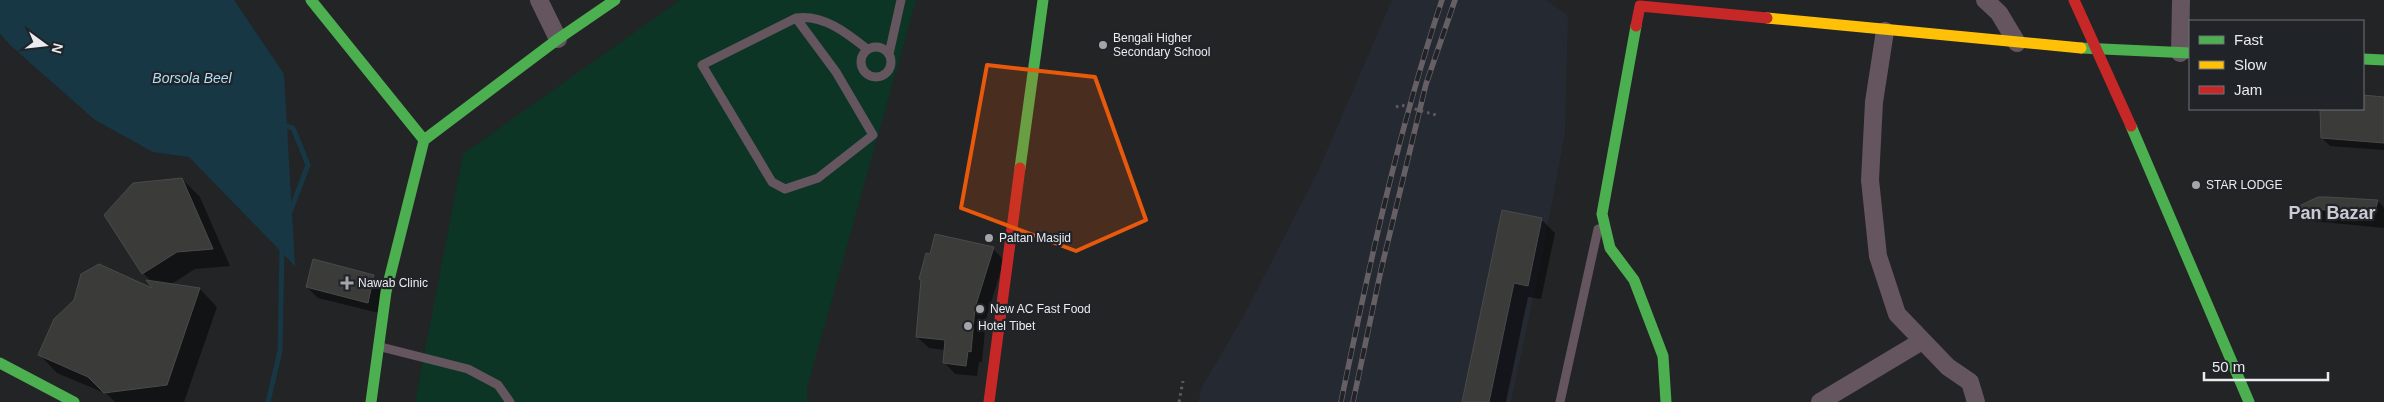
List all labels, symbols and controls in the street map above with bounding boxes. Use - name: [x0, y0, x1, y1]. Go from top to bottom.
- north arrow: [20, 20, 70, 70]
- legend: [2189, 20, 2364, 110]
- place label: Bengali Higher Secondary School: [1113, 31, 1210, 59]
- text: Fast: [2234, 31, 2264, 48]
- marker: Bengali Higher Secondary School: [1097, 39, 1109, 51]
- text: N: [49, 41, 67, 55]
- text: Slow: [2234, 56, 2267, 73]
- water label: Borsola Beel: [152, 70, 233, 86]
- text: Jam: [2234, 81, 2262, 98]
- place label: STAR LODGE: [2206, 178, 2282, 192]
- marker: STAR LODGE: [2190, 179, 2202, 191]
- district label: Pan Bazar: [2288, 203, 2376, 223]
- place label: Paltan Masjid: [999, 231, 1071, 245]
- marker: Paltan Masjid: [983, 232, 995, 244]
- marker: Nawab Clinic: [340, 276, 354, 290]
- place label: Nawab Clinic: [358, 276, 428, 290]
- place label: New AC Fast Food: [990, 302, 1091, 316]
- marker: New AC Fast Food: [974, 303, 986, 315]
- place label: Hotel Tibet: [978, 319, 1036, 333]
- marker: Hotel Tibet: [962, 320, 974, 332]
- scale bar: [2204, 350, 2328, 382]
- text: 50 m: [2212, 358, 2245, 375]

